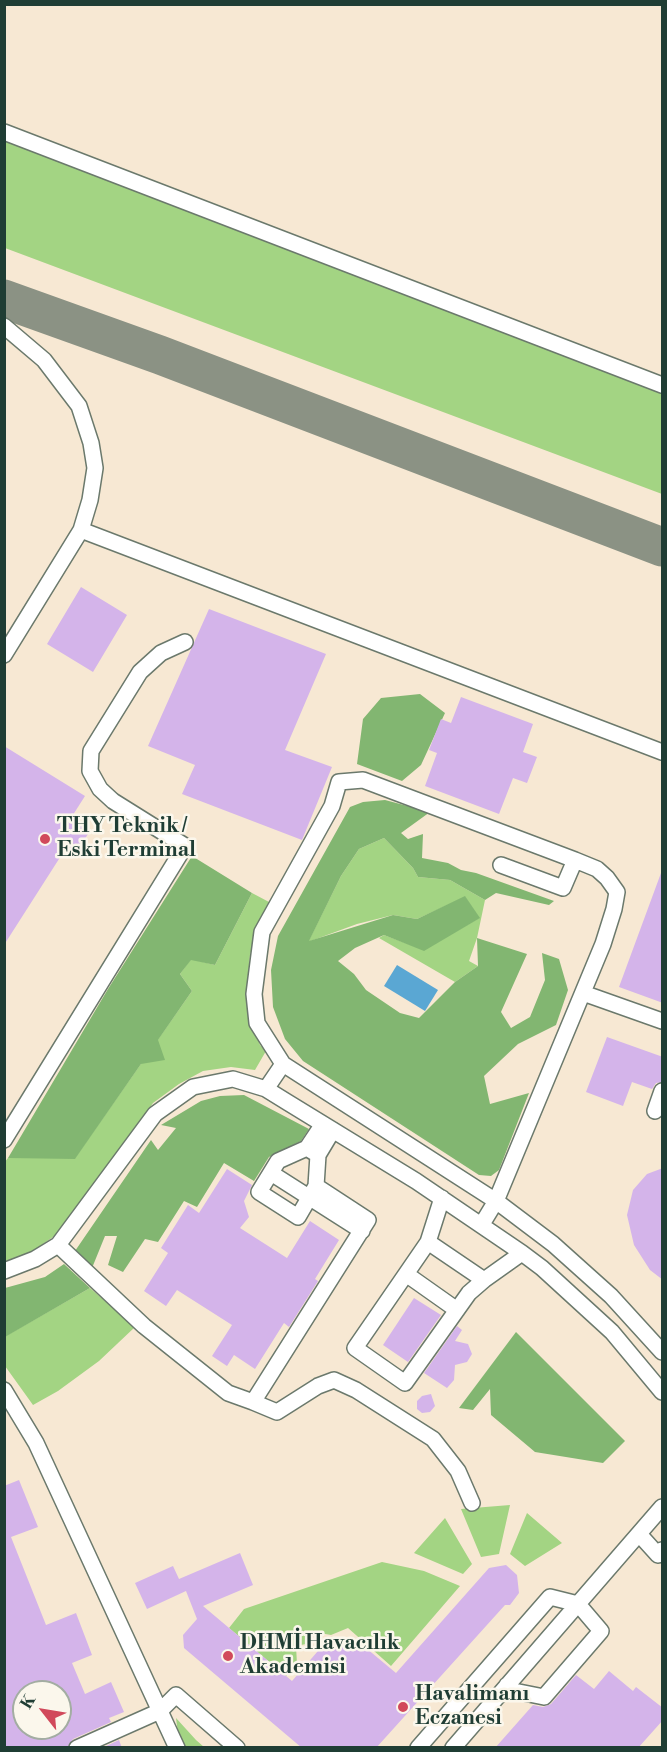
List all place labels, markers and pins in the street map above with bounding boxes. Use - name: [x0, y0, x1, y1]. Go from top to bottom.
- place label: THY Teknik / Eski Terminal: [57, 814, 196, 864]
- marker: THY Teknik / Eski Terminal: [38, 832, 52, 846]
- place label: DHMİ Havacılık Akademisi: [240, 1631, 400, 1681]
- marker: DHMİ Havacılık Akademisi: [221, 1649, 235, 1663]
- place label: Havalimanı Eczanesi: [415, 1682, 529, 1732]
- marker: Havalimanı Eczanesi: [396, 1700, 410, 1714]

